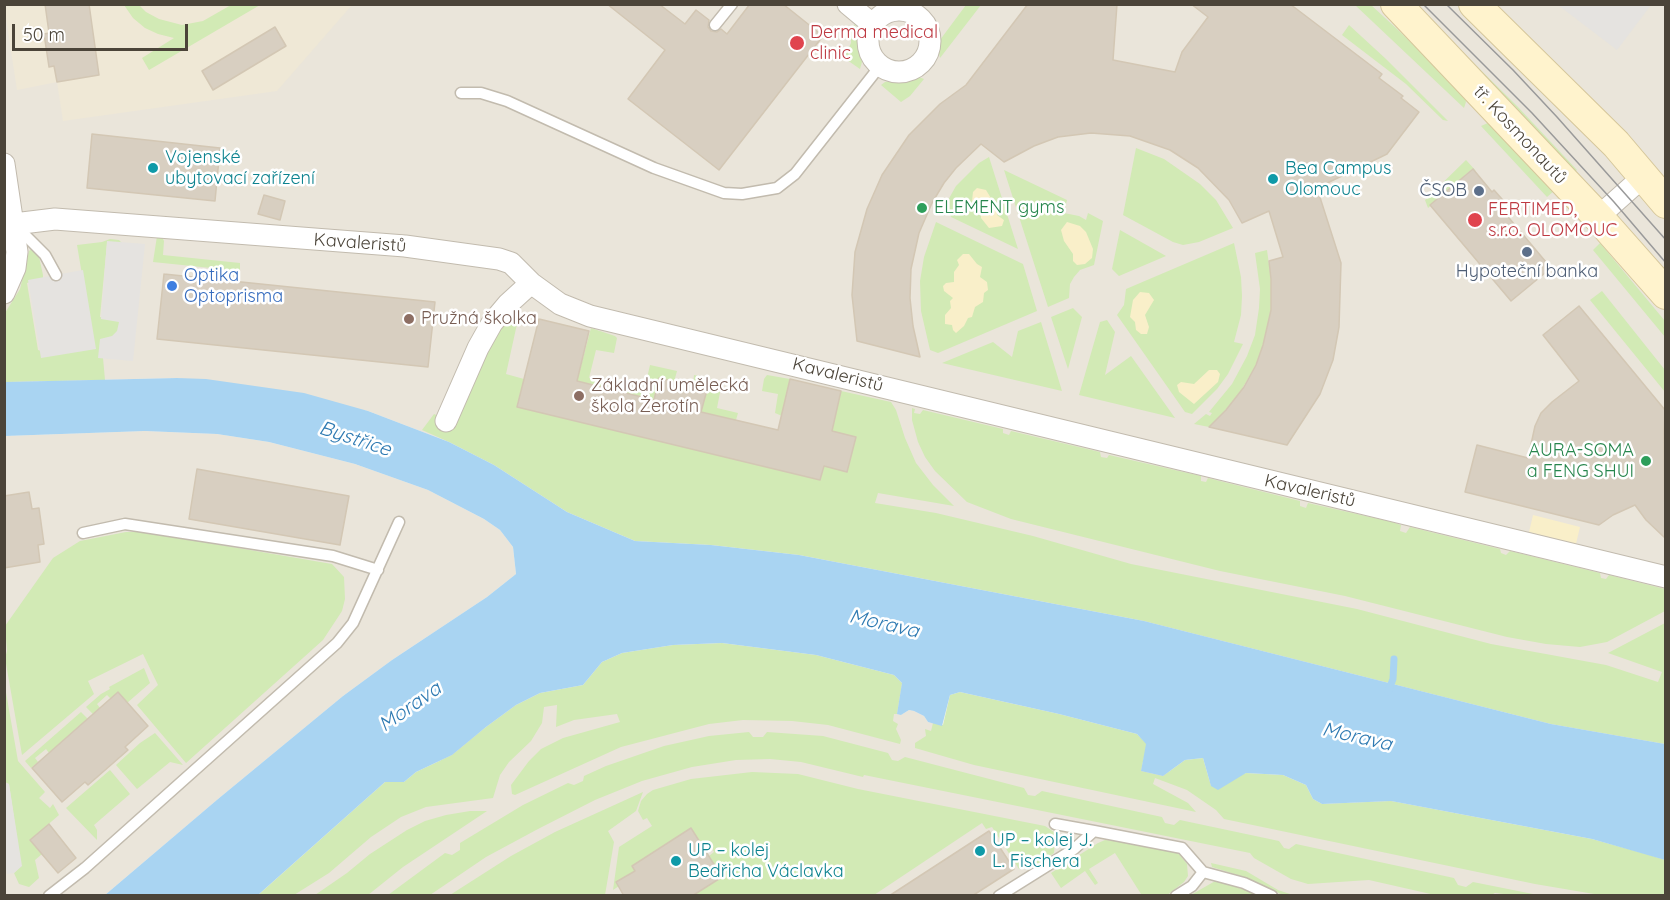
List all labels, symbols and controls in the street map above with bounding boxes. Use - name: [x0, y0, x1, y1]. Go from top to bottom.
- scale bar: [15, 12, 190, 50]
- place label: Derma medical clinic: [810, 22, 938, 64]
- text: 50 m: [23, 23, 65, 46]
- marker: Derma medical clinic: [788, 34, 806, 52]
- street label: tř. Kosmonautů: [1469, 81, 1571, 189]
- place label: Vojenské ubytovací zařízení: [165, 147, 315, 190]
- place label: Bea Campus Olomouc: [1285, 158, 1391, 201]
- marker: Vojenské ubytovací zařízení: [146, 161, 160, 175]
- marker: Bea Campus Olomouc: [1266, 172, 1280, 186]
- place label: ČSOB: [1420, 180, 1467, 202]
- marker: ČSOB: [1472, 184, 1486, 198]
- place label: ELEMENT gyms: [934, 197, 1064, 219]
- place label: FERTIMED, s.r.o. OLOMOUC: [1488, 199, 1617, 242]
- marker: ELEMENT gyms: [915, 201, 929, 215]
- marker: FERTIMED, s.r.o. OLOMOUC: [1466, 211, 1484, 229]
- street label: Kavaleristů: [313, 229, 407, 257]
- marker: Hypoteční banka: [1520, 245, 1534, 259]
- place label: Hypoteční banka: [1456, 261, 1598, 283]
- place label: Optika Optoprisma: [184, 265, 283, 308]
- marker: Optika Optoprisma: [165, 279, 179, 293]
- place label: Pružná školka: [421, 308, 537, 330]
- marker: Pružná školka: [402, 312, 416, 326]
- street label: Kavaleristů: [790, 353, 886, 397]
- place label: Základní umělecká škola Žerotín: [591, 375, 749, 418]
- marker: Základní umělecká škola Žerotín: [572, 389, 586, 403]
- water label: Bystřice: [316, 416, 394, 462]
- place label: AURA-SOMA a FENG SHUI: [1527, 440, 1634, 482]
- marker: AURA-SOMA a FENG SHUI: [1639, 454, 1653, 468]
- street label: Kavaleristů: [1262, 470, 1358, 512]
- water label: Morava: [847, 604, 921, 644]
- water label: Morava: [374, 677, 446, 737]
- water label: Morava: [1320, 717, 1394, 757]
- place label: UP – kolej J. L. Fischera: [992, 830, 1092, 872]
- place label: UP – kolej Bedřicha Václavka: [688, 840, 844, 882]
- marker: UP – kolej J. L. Fischera: [973, 844, 987, 858]
- marker: UP – kolej Bedřicha Václavka: [669, 854, 683, 868]

